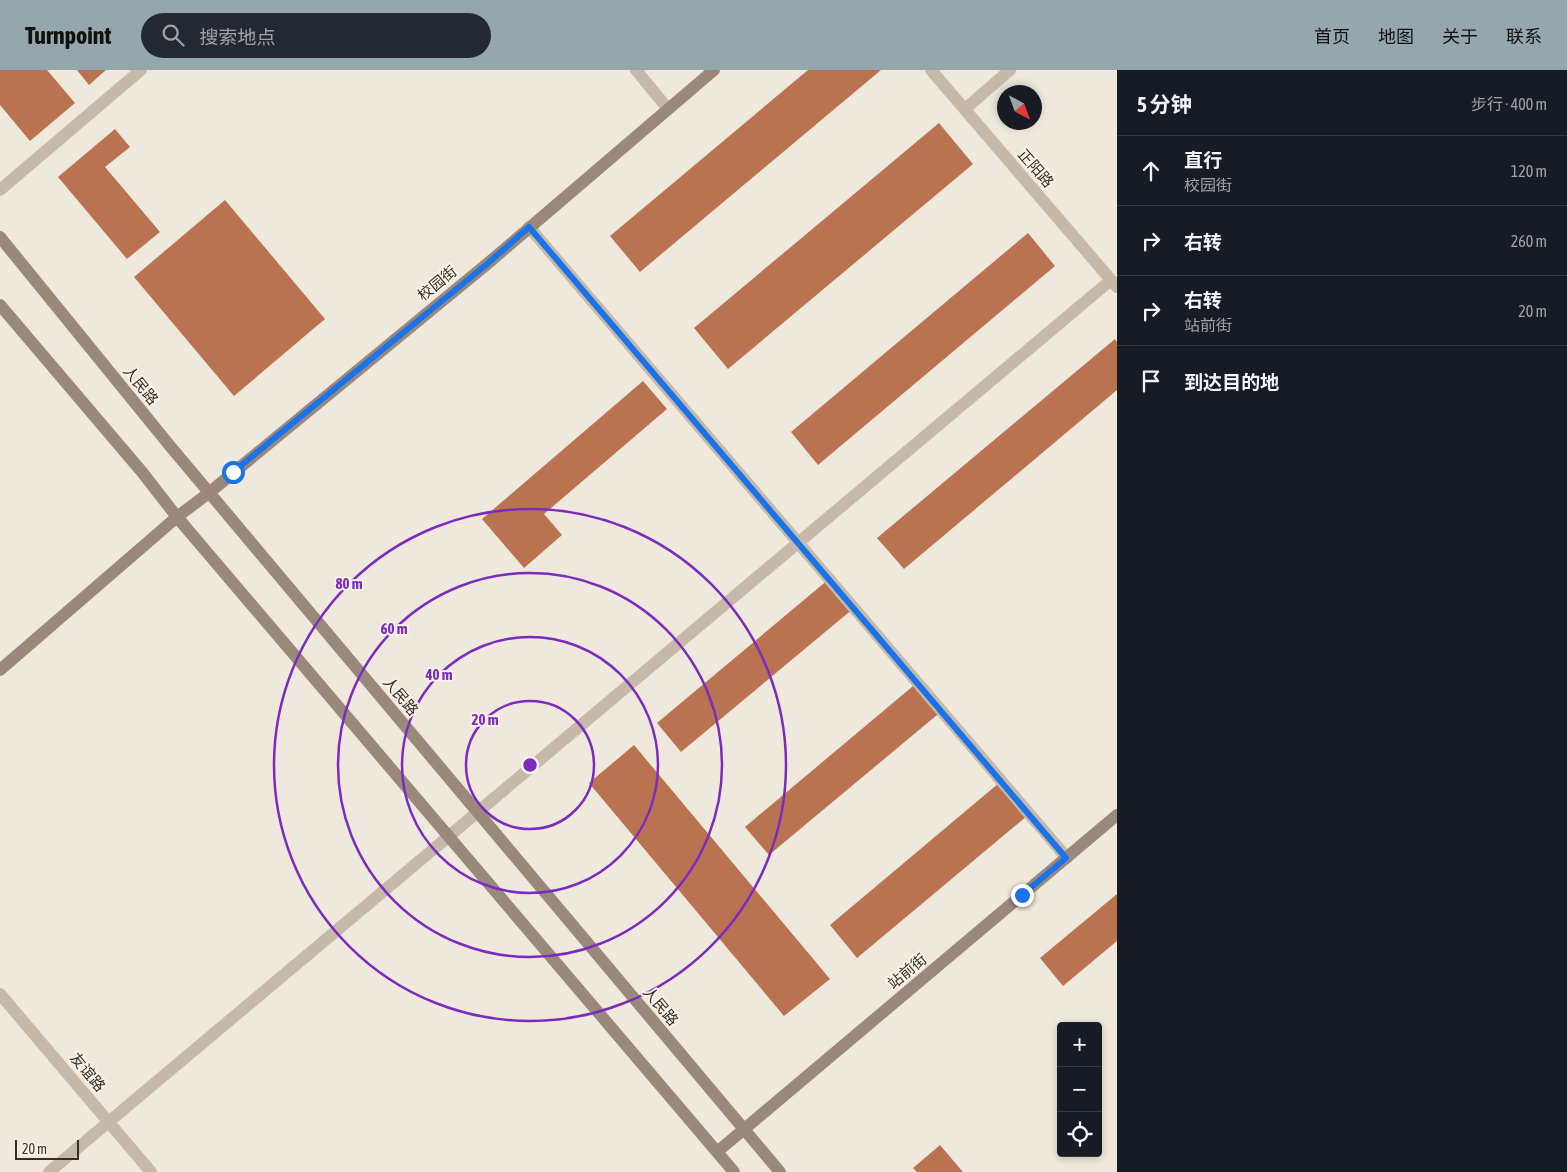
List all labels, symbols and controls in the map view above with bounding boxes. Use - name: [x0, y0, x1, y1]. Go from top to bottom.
- search box: [141, 13, 491, 58]
- icon: search: [159, 21, 187, 49]
- text: Turnpoint: [25, 22, 111, 49]
- text: 搜索地点: [199, 26, 275, 48]
- text: 首页: [1314, 26, 1350, 47]
- text: 地图: [1378, 26, 1414, 47]
- text: 关于: [1442, 26, 1478, 47]
- text: 联系: [1506, 26, 1542, 47]
- north arrow: [997, 85, 1042, 130]
- text: 5 分钟: [1137, 92, 1192, 116]
- text: 步行 · 400 m: [1471, 95, 1547, 113]
- street label: 正阳路: [1015, 145, 1057, 191]
- text: 直行: [1184, 149, 1222, 171]
- icon: ahead: [1137, 157, 1165, 185]
- text: 120 m: [1511, 162, 1547, 180]
- text: 校园街: [1184, 176, 1232, 194]
- icon: right: [1137, 227, 1165, 255]
- text: 右转: [1184, 231, 1222, 253]
- text: 260 m: [1511, 232, 1547, 250]
- street label: 校园街: [414, 262, 460, 304]
- text: 右转: [1184, 289, 1222, 311]
- icon: right: [1137, 297, 1165, 325]
- text: 20 m: [1518, 302, 1547, 320]
- text: 站前街: [1184, 316, 1232, 334]
- street label: 人民路: [120, 362, 162, 408]
- icon: arrive: [1137, 367, 1165, 395]
- text: 到达目的地: [1184, 371, 1279, 393]
- route start: [222, 461, 245, 484]
- text: 80 m: [336, 575, 363, 592]
- text: 60 m: [381, 620, 408, 637]
- text: 40 m: [425, 666, 453, 683]
- street label: 人民路: [380, 673, 422, 719]
- text: 20 m: [472, 711, 499, 728]
- centre of rings: [521, 756, 539, 774]
- route end: [1011, 884, 1034, 907]
- street label: 站前街: [884, 950, 930, 992]
- street label: 人民路: [640, 983, 682, 1029]
- map controls: [1057, 1022, 1102, 1157]
- button: +: [1057, 1022, 1102, 1067]
- street label: 友谊路: [67, 1049, 109, 1095]
- button: −: [1057, 1067, 1102, 1112]
- button: locate: [1057, 1112, 1102, 1157]
- scale bar: [15, 1137, 79, 1160]
- text: 20 m: [22, 1141, 47, 1157]

